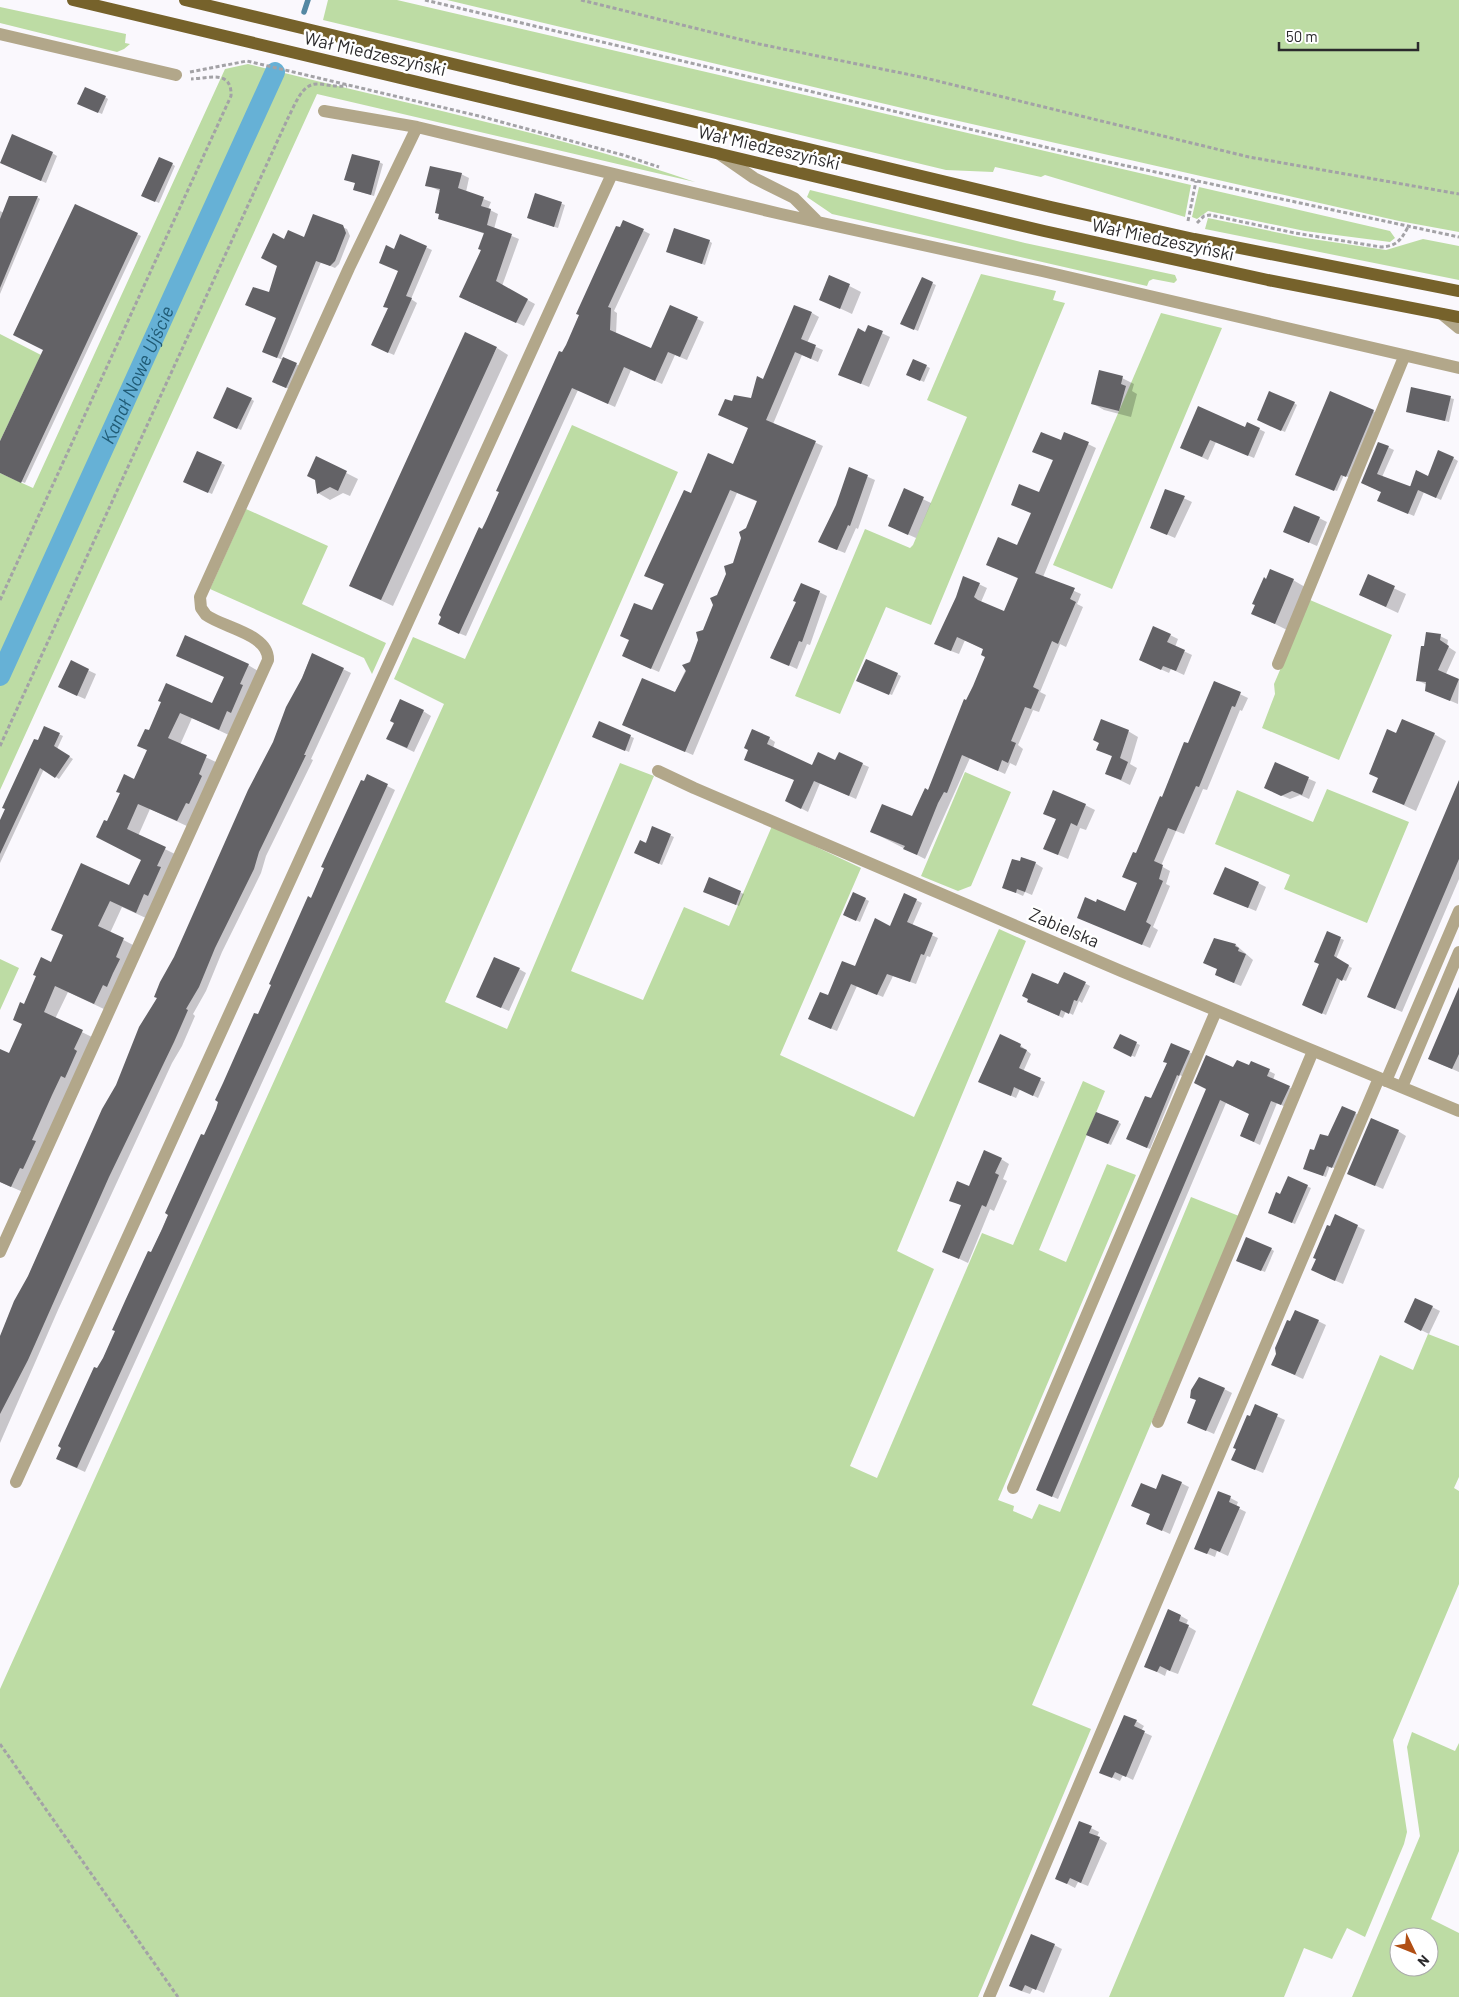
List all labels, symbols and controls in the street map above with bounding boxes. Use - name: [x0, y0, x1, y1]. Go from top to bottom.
- scale bar: [1279, 20, 1418, 52]
- street label: Wał Miedzeszyński: [302, 26, 448, 80]
- text: 50 m: [1286, 27, 1318, 45]
- street label: Wał Miedzeszyński: [696, 120, 842, 174]
- street label: Wał Miedzeszyński: [1090, 213, 1236, 265]
- water label: Kanał Nowe Ujście: [95, 302, 178, 447]
- street label: Zabielska: [1026, 903, 1103, 952]
- north arrow: [1389, 1927, 1439, 1977]
- text: N: [1414, 1952, 1433, 1970]

